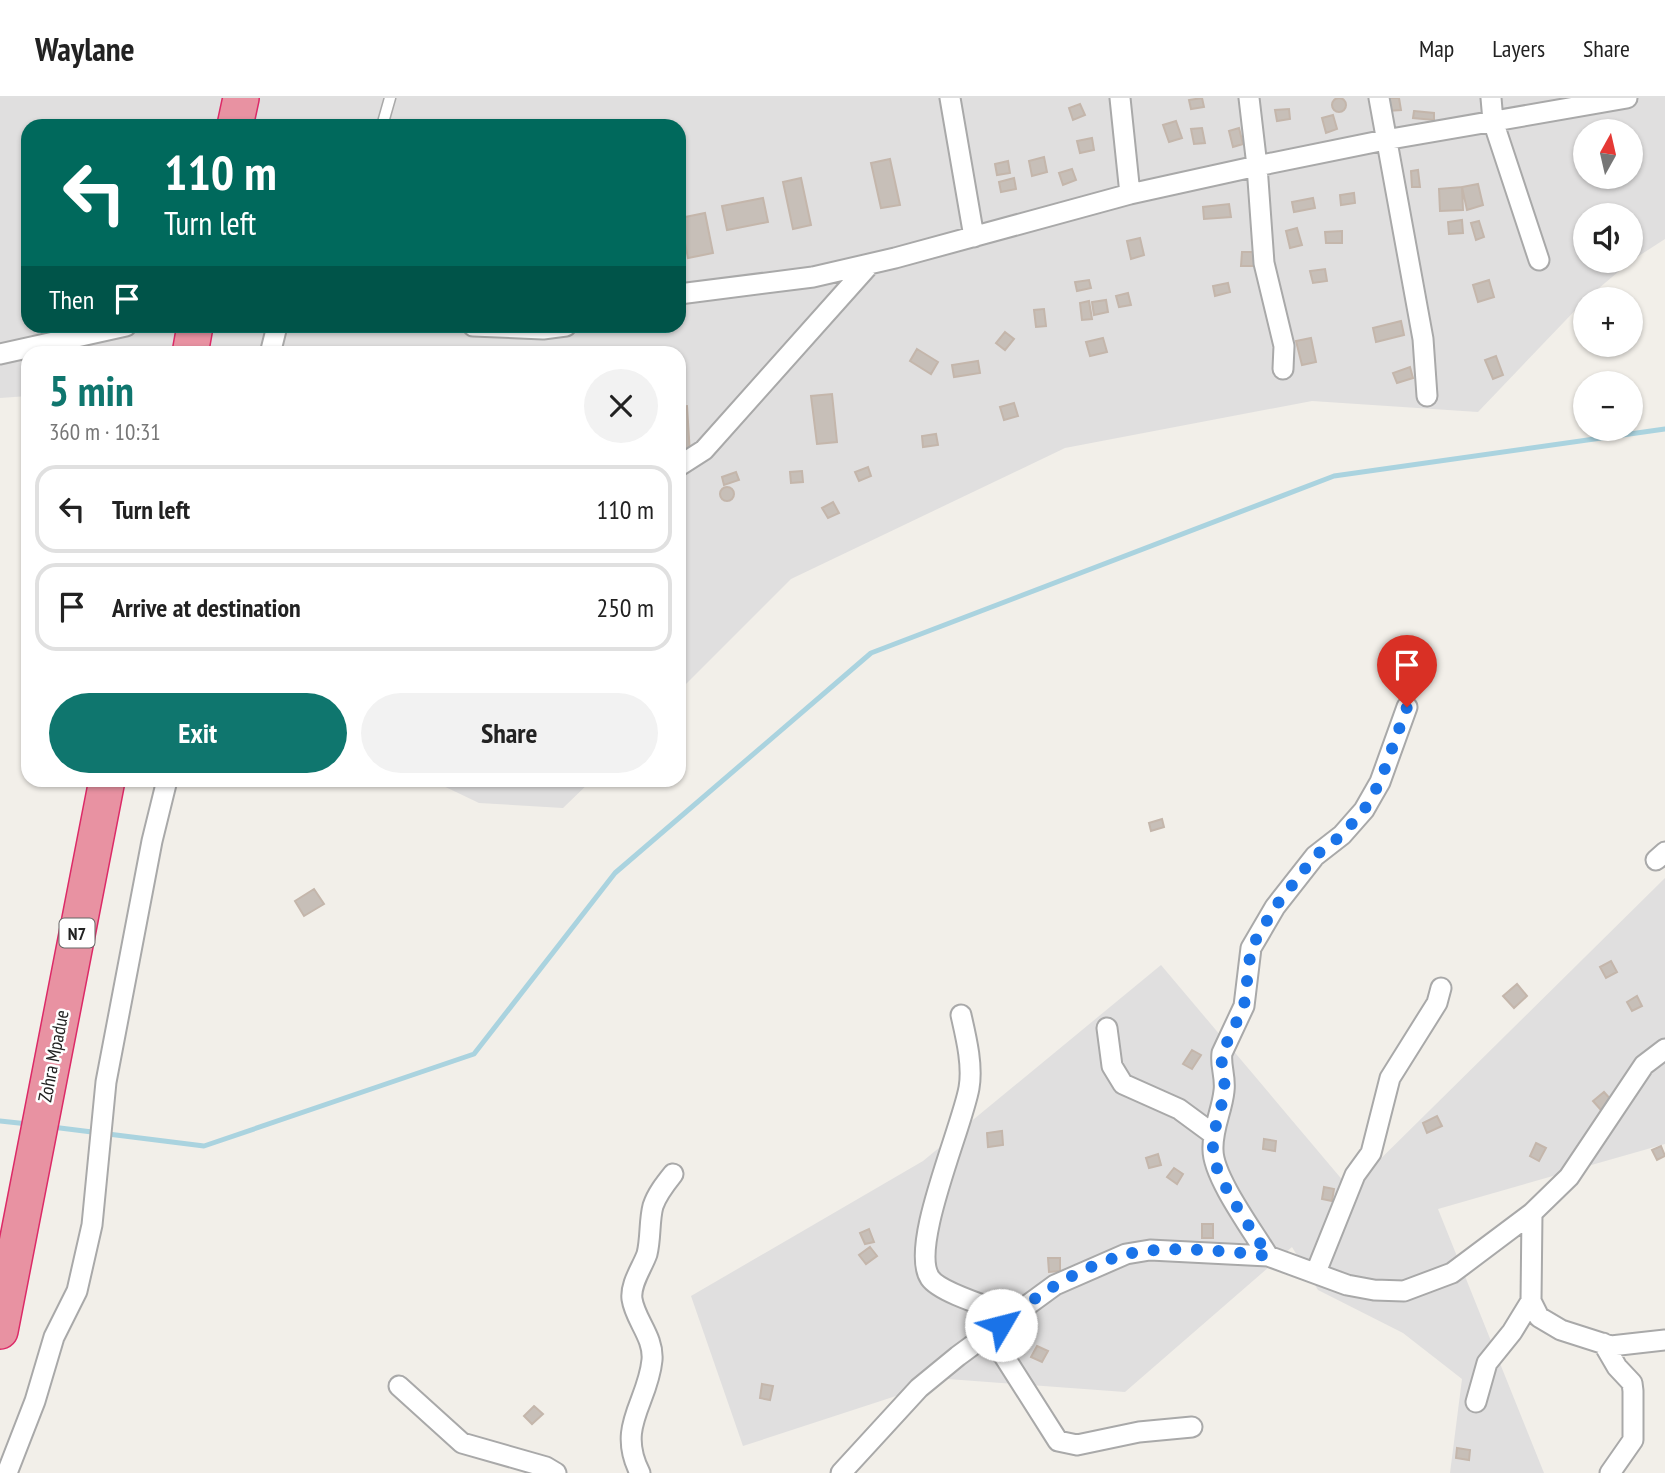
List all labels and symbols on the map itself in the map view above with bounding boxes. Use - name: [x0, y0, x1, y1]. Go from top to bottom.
- north arrow: [1573, 119, 1643, 189]
- pin: [1377, 635, 1437, 707]
- road number: N7: [60, 918, 94, 948]
- street label: Zohra Mpadue: [32, 1008, 74, 1104]
- position arrow: [964, 1288, 1038, 1362]

